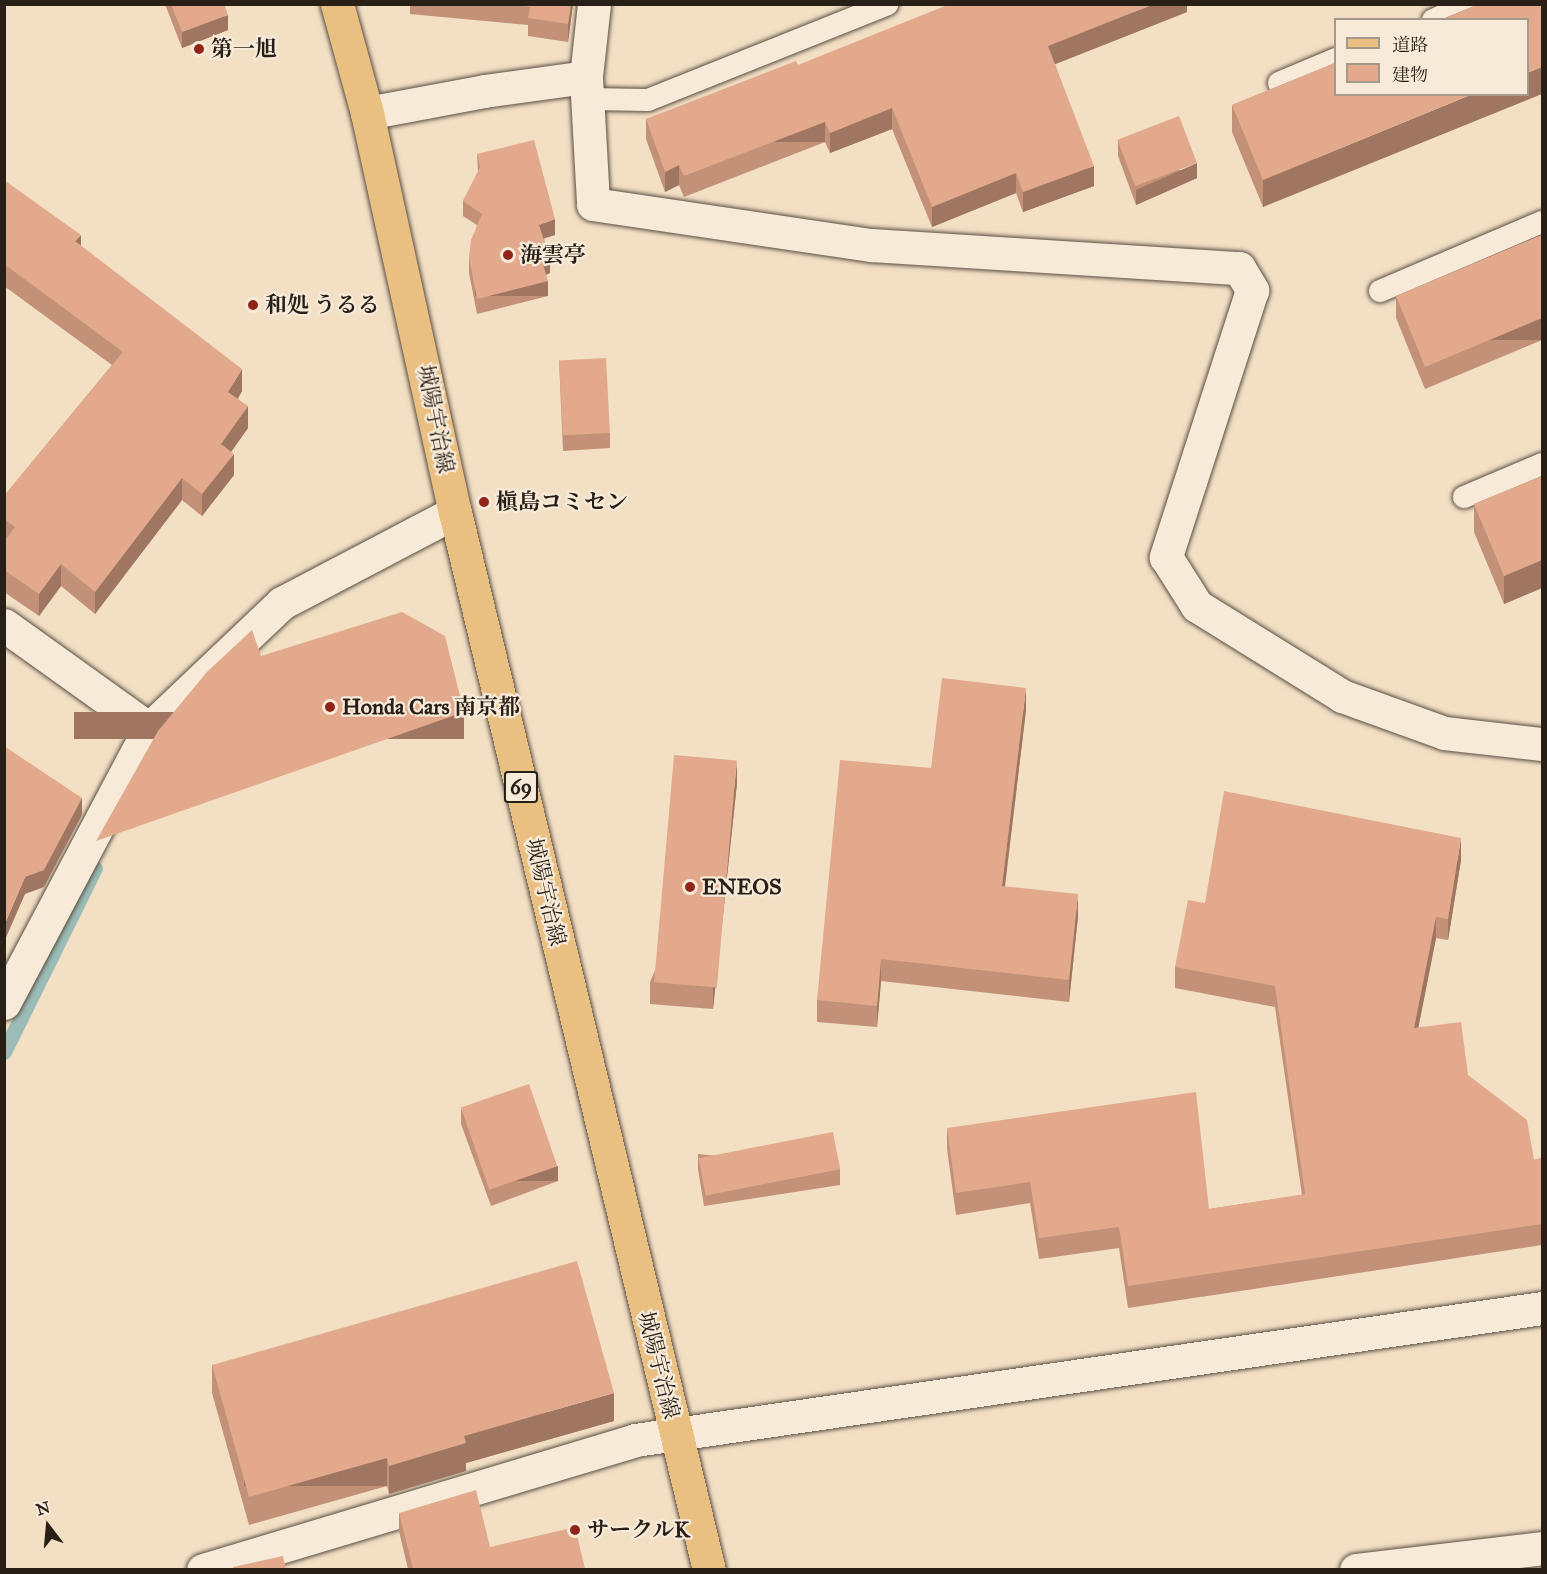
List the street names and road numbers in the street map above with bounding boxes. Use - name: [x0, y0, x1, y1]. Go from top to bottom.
- street label: 城陽宇治線: [413, 362, 459, 476]
- road number: 69: [503, 769, 539, 805]
- street label: 城陽宇治線: [521, 835, 571, 949]
- street label: 城陽宇治線: [633, 1308, 685, 1422]

